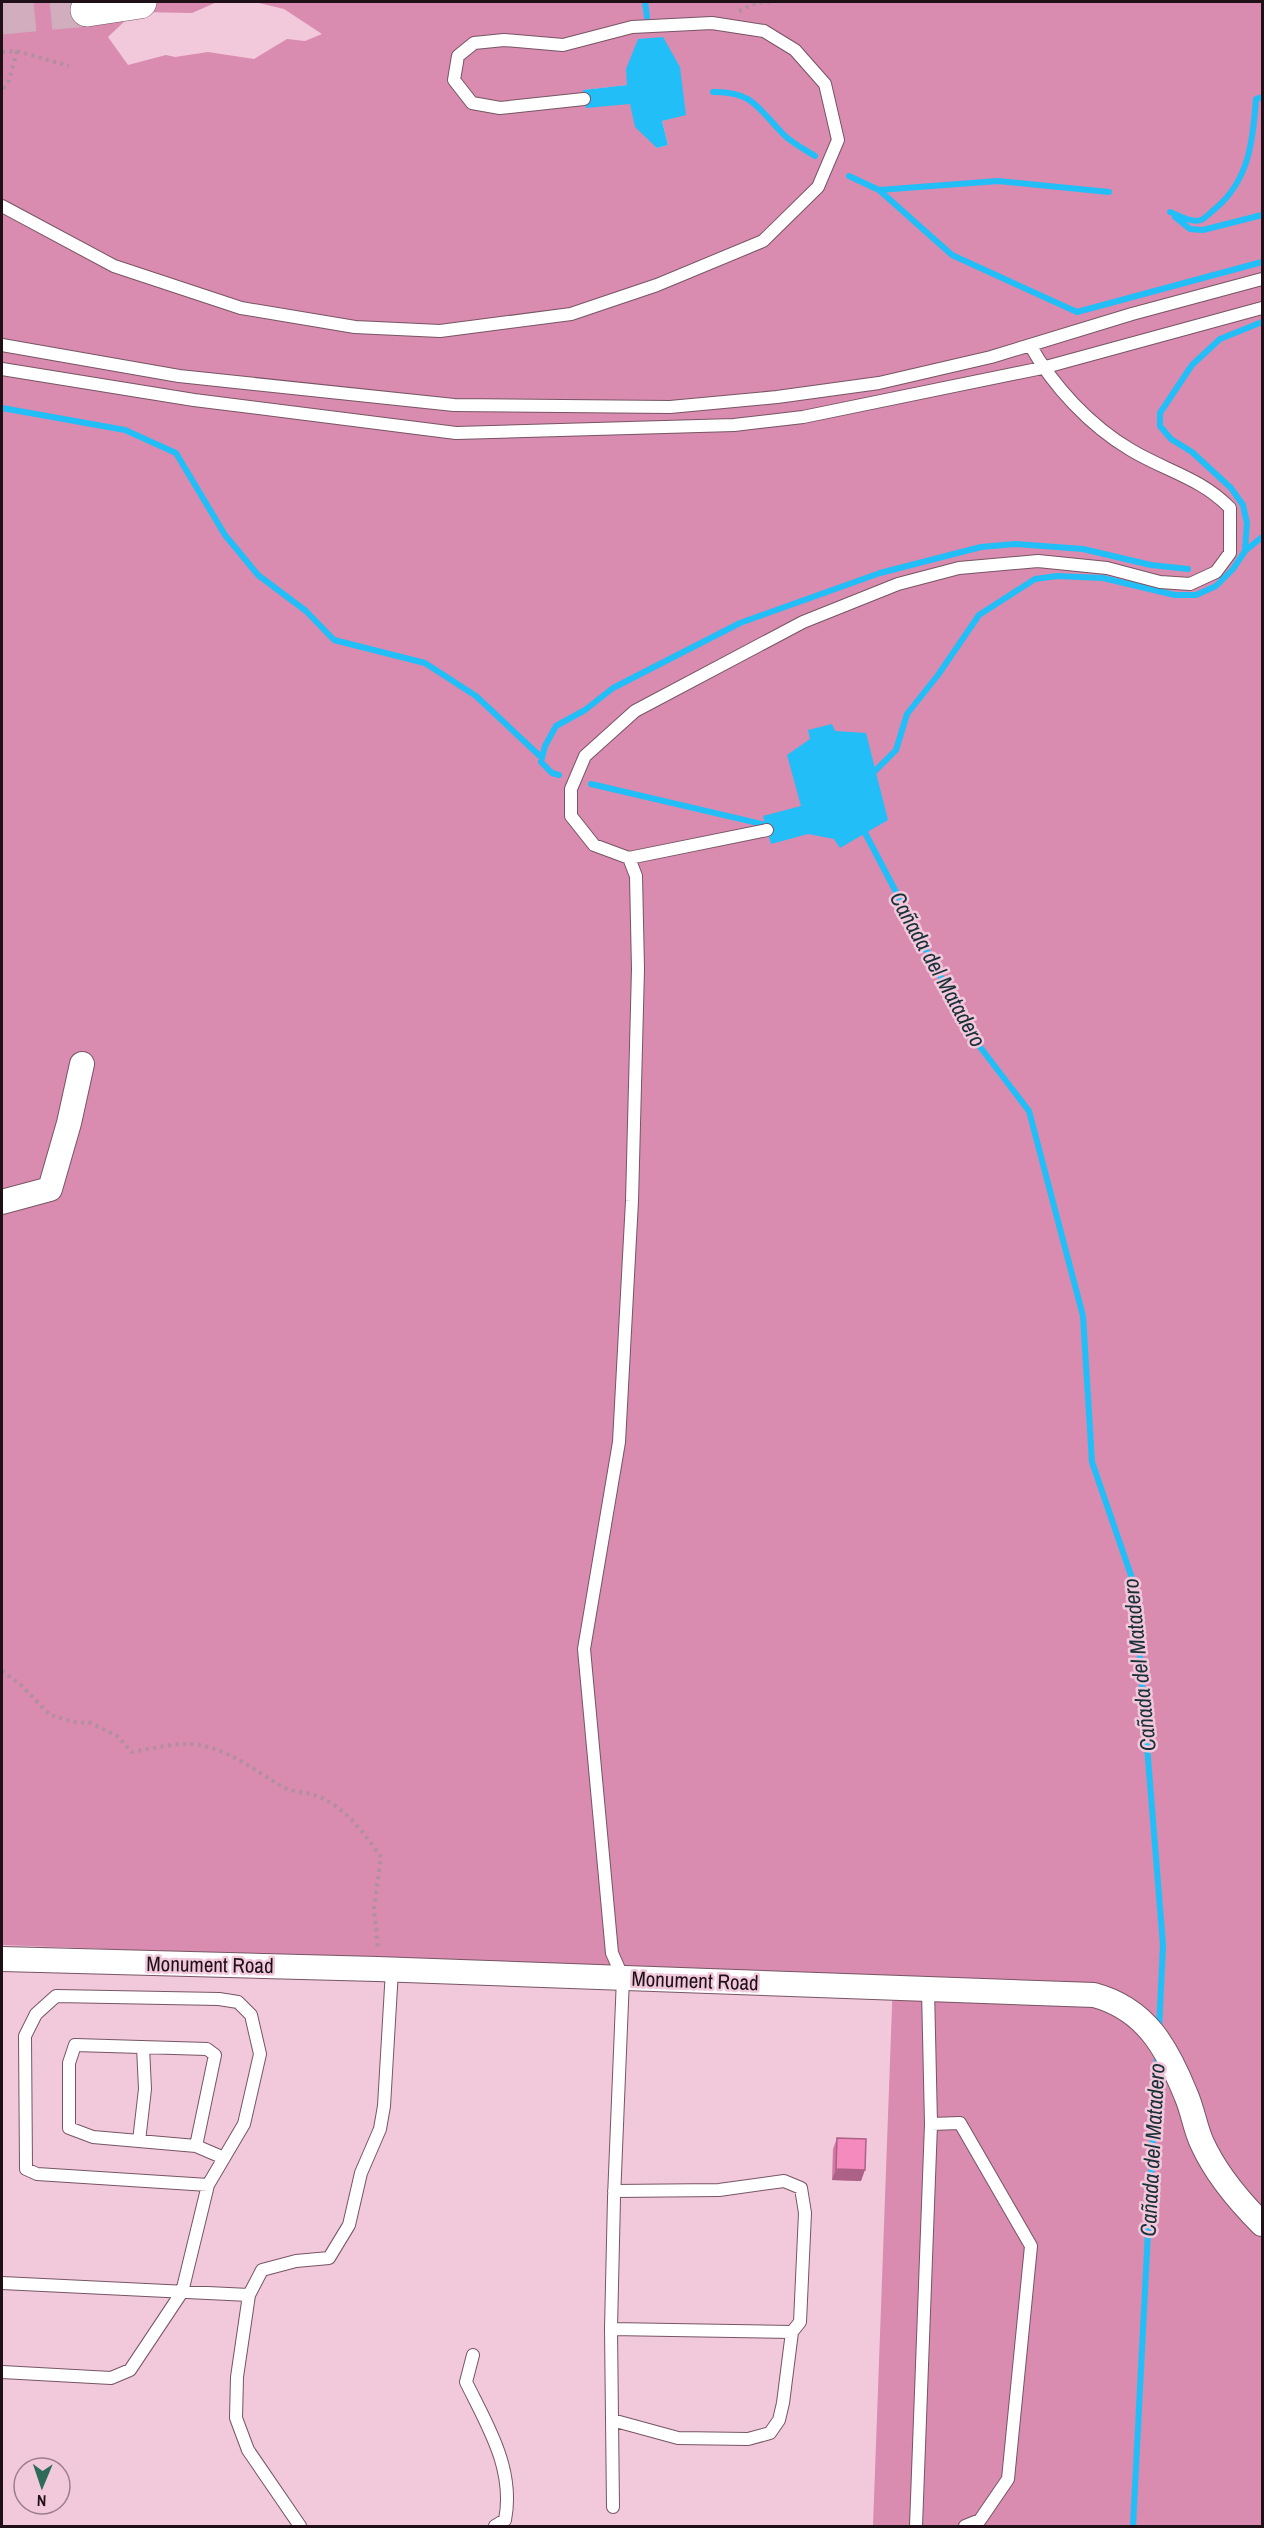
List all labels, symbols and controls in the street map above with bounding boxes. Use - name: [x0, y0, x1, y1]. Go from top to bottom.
- water label: Cañada del Matadero: [883, 886, 993, 1052]
- water label: Cañada del Matadero: [1115, 1577, 1163, 1753]
- street label: Monument Road: [146, 1949, 274, 1980]
- street label: Monument Road: [631, 1964, 759, 1997]
- water label: Cañada del Matadero: [1132, 2063, 1172, 2237]
- north arrow: [12, 2456, 72, 2516]
- text: N: [36, 2490, 47, 2512]

